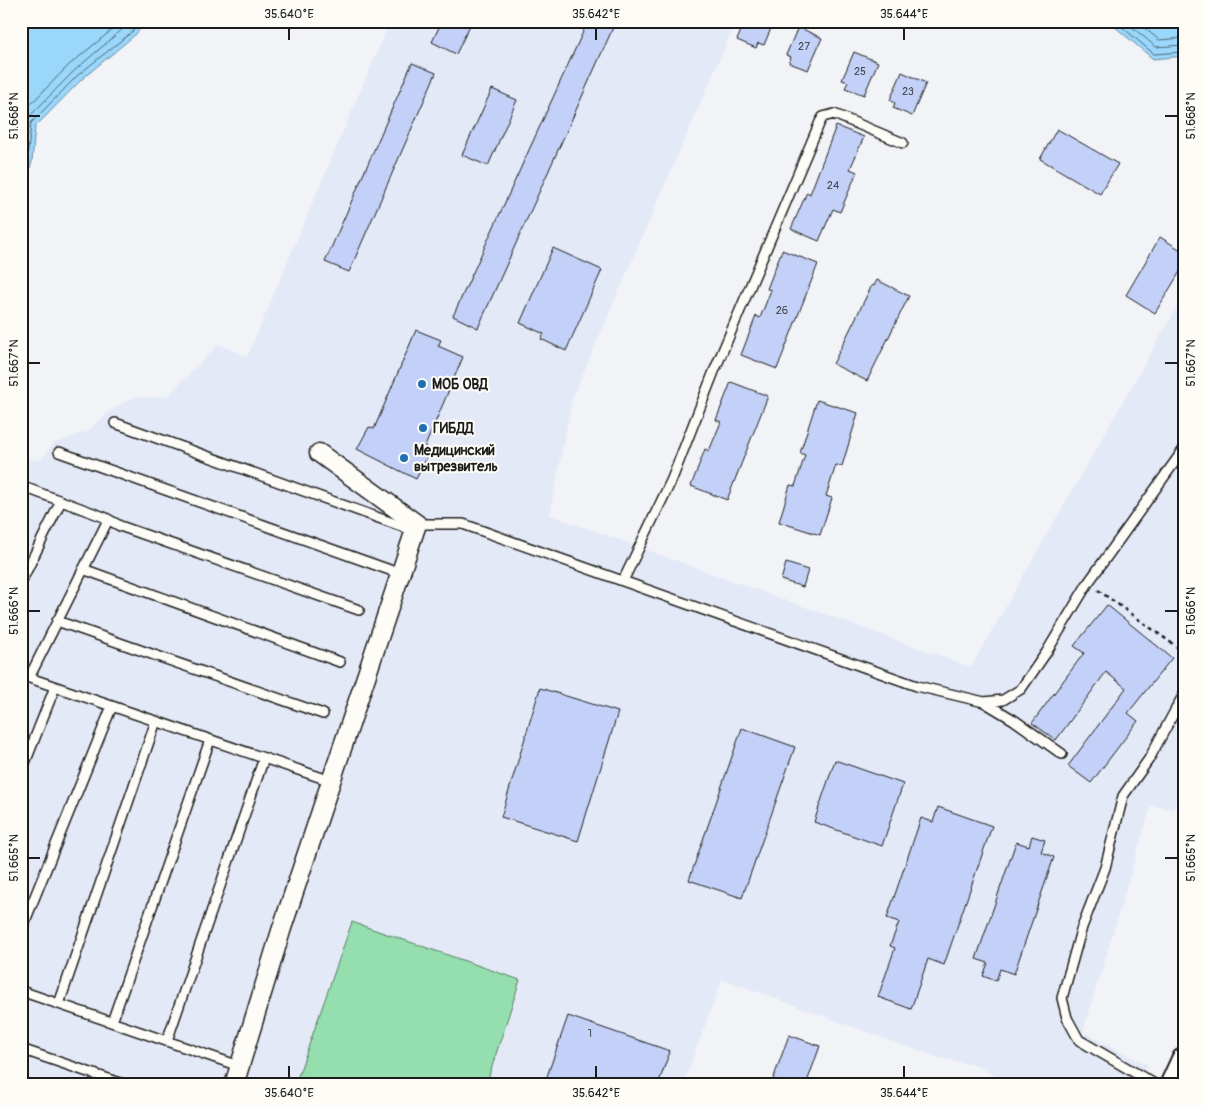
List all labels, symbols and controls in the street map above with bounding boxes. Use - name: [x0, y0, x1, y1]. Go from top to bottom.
- text: 35.640°E: [264, 7, 314, 22]
- text: 35.642°E: [572, 7, 620, 22]
- text: 35.644°E: [880, 7, 928, 22]
- house number: 27: [798, 40, 810, 53]
- house number: 25: [854, 65, 866, 78]
- house number: 23: [902, 85, 914, 98]
- text: 51.668°N: [7, 92, 22, 140]
- text: 51.668°N: [1184, 92, 1199, 140]
- house number: 24: [827, 179, 840, 192]
- house number: 26: [776, 304, 788, 317]
- text: 51.667°N: [7, 339, 22, 387]
- text: 51.667°N: [1184, 339, 1199, 387]
- place label: МОБ ОВД: [432, 376, 488, 393]
- marker: МОБ ОВД: [416, 378, 428, 390]
- place label: ГИБДД: [433, 420, 474, 437]
- marker: ГИБДД: [417, 422, 429, 434]
- place label: Медицинский вытрезвитель: [414, 442, 498, 475]
- marker: Медицинский вытрезвитель: [398, 452, 410, 464]
- text: 51.666°N: [7, 587, 22, 635]
- text: 51.666°N: [1184, 587, 1199, 635]
- text: 51.665°N: [7, 834, 22, 882]
- text: 51.665°N: [1184, 834, 1199, 882]
- house number: 1: [588, 1027, 592, 1040]
- text: 35.640°E: [264, 1086, 314, 1101]
- text: 35.642°E: [572, 1086, 620, 1101]
- text: 35.644°E: [880, 1086, 928, 1101]

